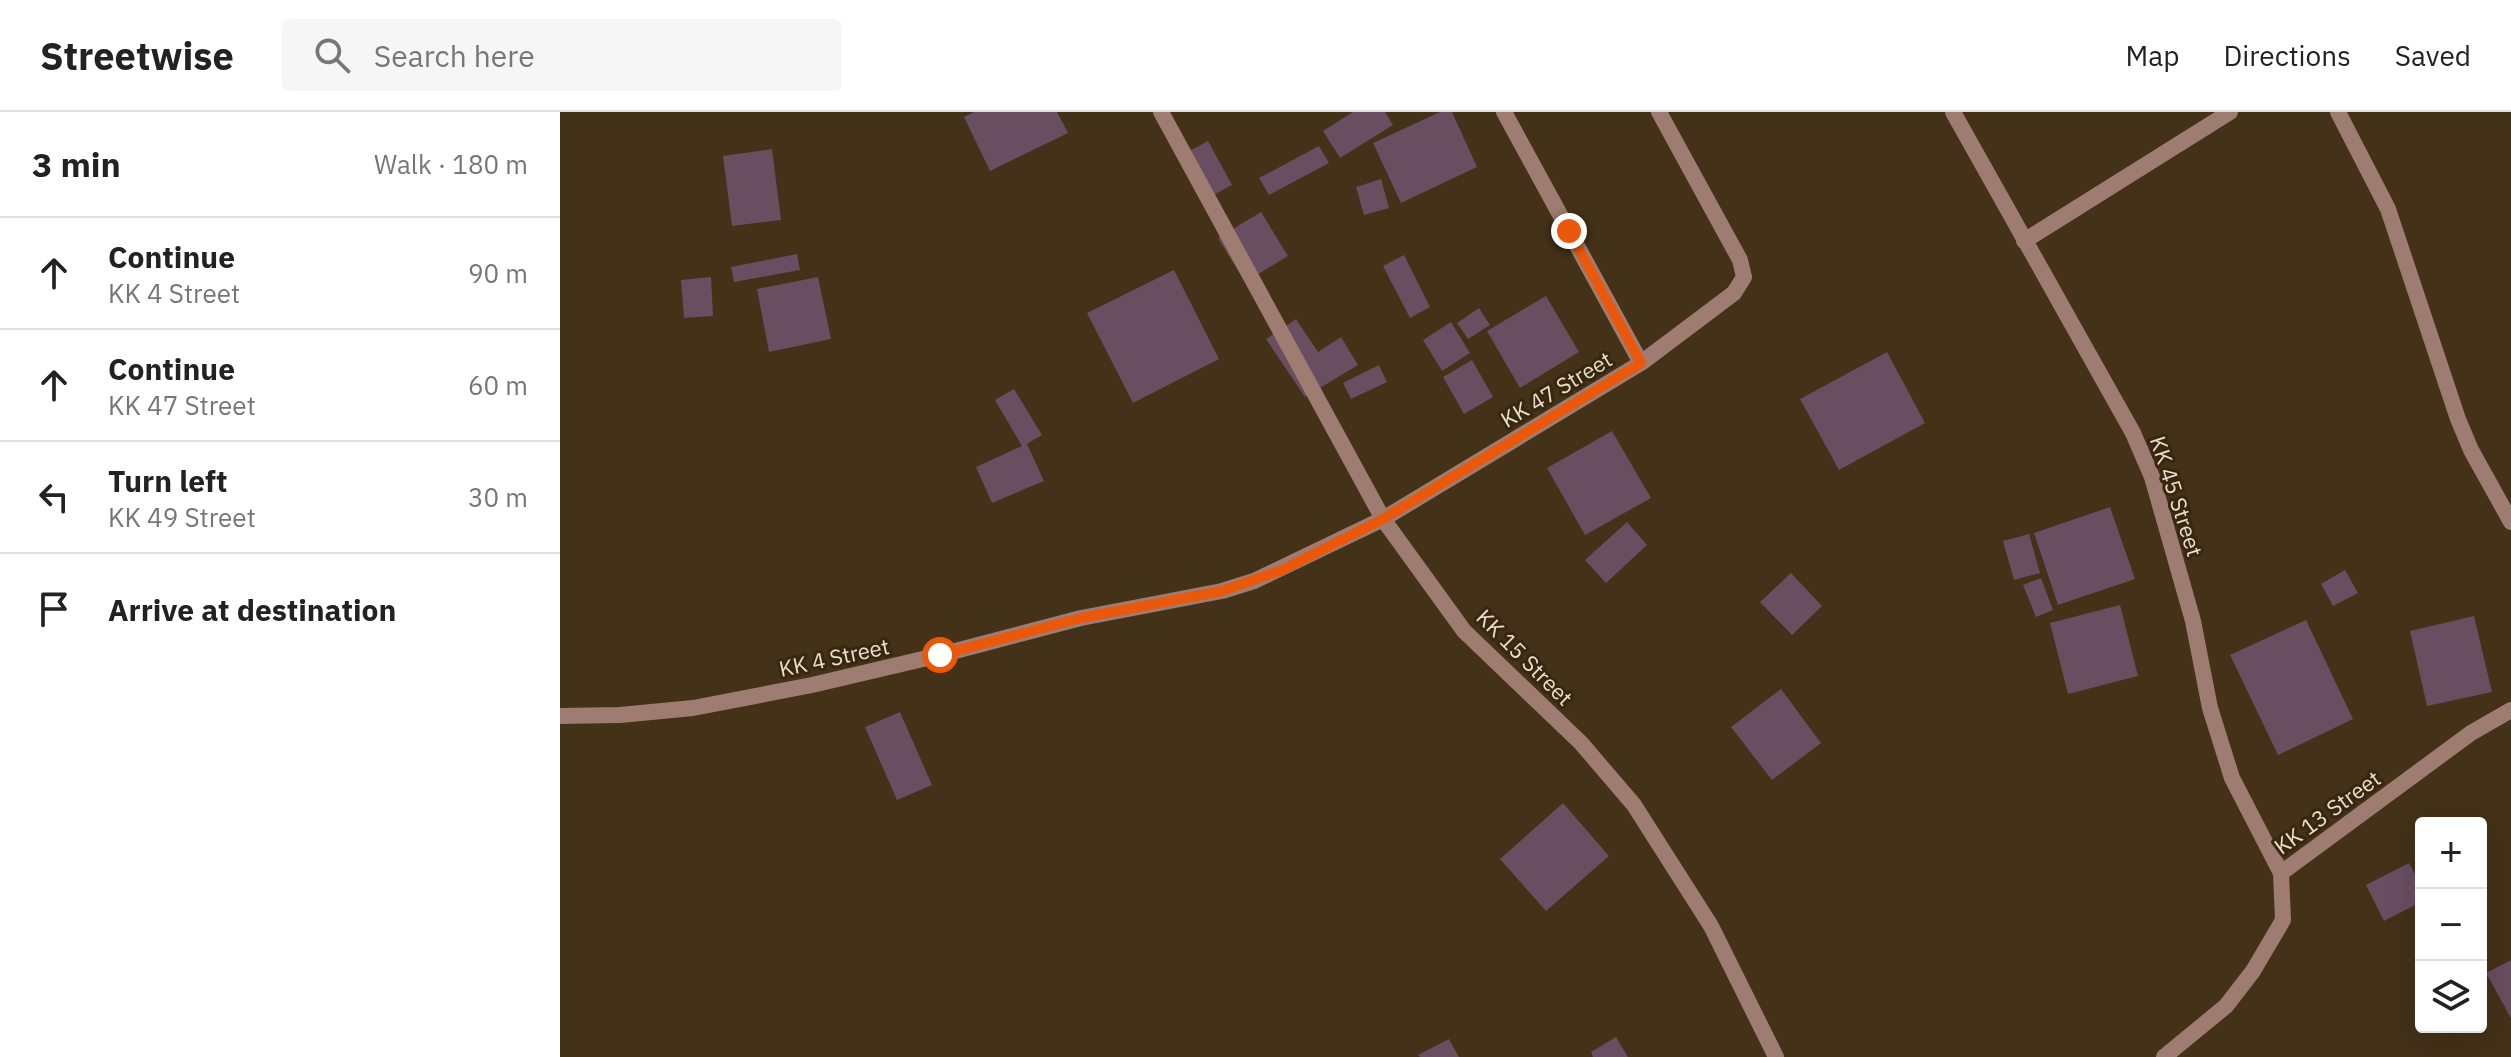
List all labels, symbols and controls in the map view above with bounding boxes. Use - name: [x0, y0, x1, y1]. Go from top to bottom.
- search box: [282, 19, 842, 91]
- text: Streetwise: [40, 31, 234, 80]
- icon: search: [310, 33, 354, 77]
- text: Search here: [374, 36, 535, 75]
- text: Map: [2125, 37, 2179, 74]
- text: Directions: [2223, 37, 2351, 74]
- text: Saved: [2395, 37, 2471, 74]
- text: 3 min: [32, 142, 121, 186]
- text: Walk · 180 m: [374, 147, 528, 181]
- route end: [1551, 213, 1587, 249]
- text: Continue: [108, 237, 235, 276]
- icon: ahead: [32, 251, 76, 295]
- text: 90 m: [468, 256, 528, 290]
- text: KK 4 Street: [108, 276, 240, 310]
- street label: KK 47 Street: [1495, 344, 1617, 434]
- text: Continue: [108, 349, 235, 388]
- icon: ahead: [32, 363, 76, 407]
- text: 60 m: [468, 368, 528, 402]
- text: KK 47 Street: [108, 388, 256, 422]
- street label: KK 45 Street: [2144, 432, 2210, 560]
- text: Turn left: [108, 461, 227, 500]
- icon: left: [32, 475, 76, 519]
- text: 30 m: [468, 480, 528, 514]
- text: KK 49 Street: [108, 500, 256, 534]
- icon: arrive: [32, 587, 76, 631]
- text: Arrive at destination: [108, 590, 396, 629]
- street label: KK 15 Street: [1471, 603, 1579, 711]
- street label: KK 4 Street: [776, 631, 892, 683]
- route start: [922, 637, 958, 673]
- street label: KK 13 Street: [2268, 764, 2386, 860]
- map controls: [2415, 817, 2487, 1033]
- button: +: [2415, 817, 2487, 889]
- button: −: [2415, 889, 2487, 961]
- button: layers: [2415, 961, 2487, 1033]

